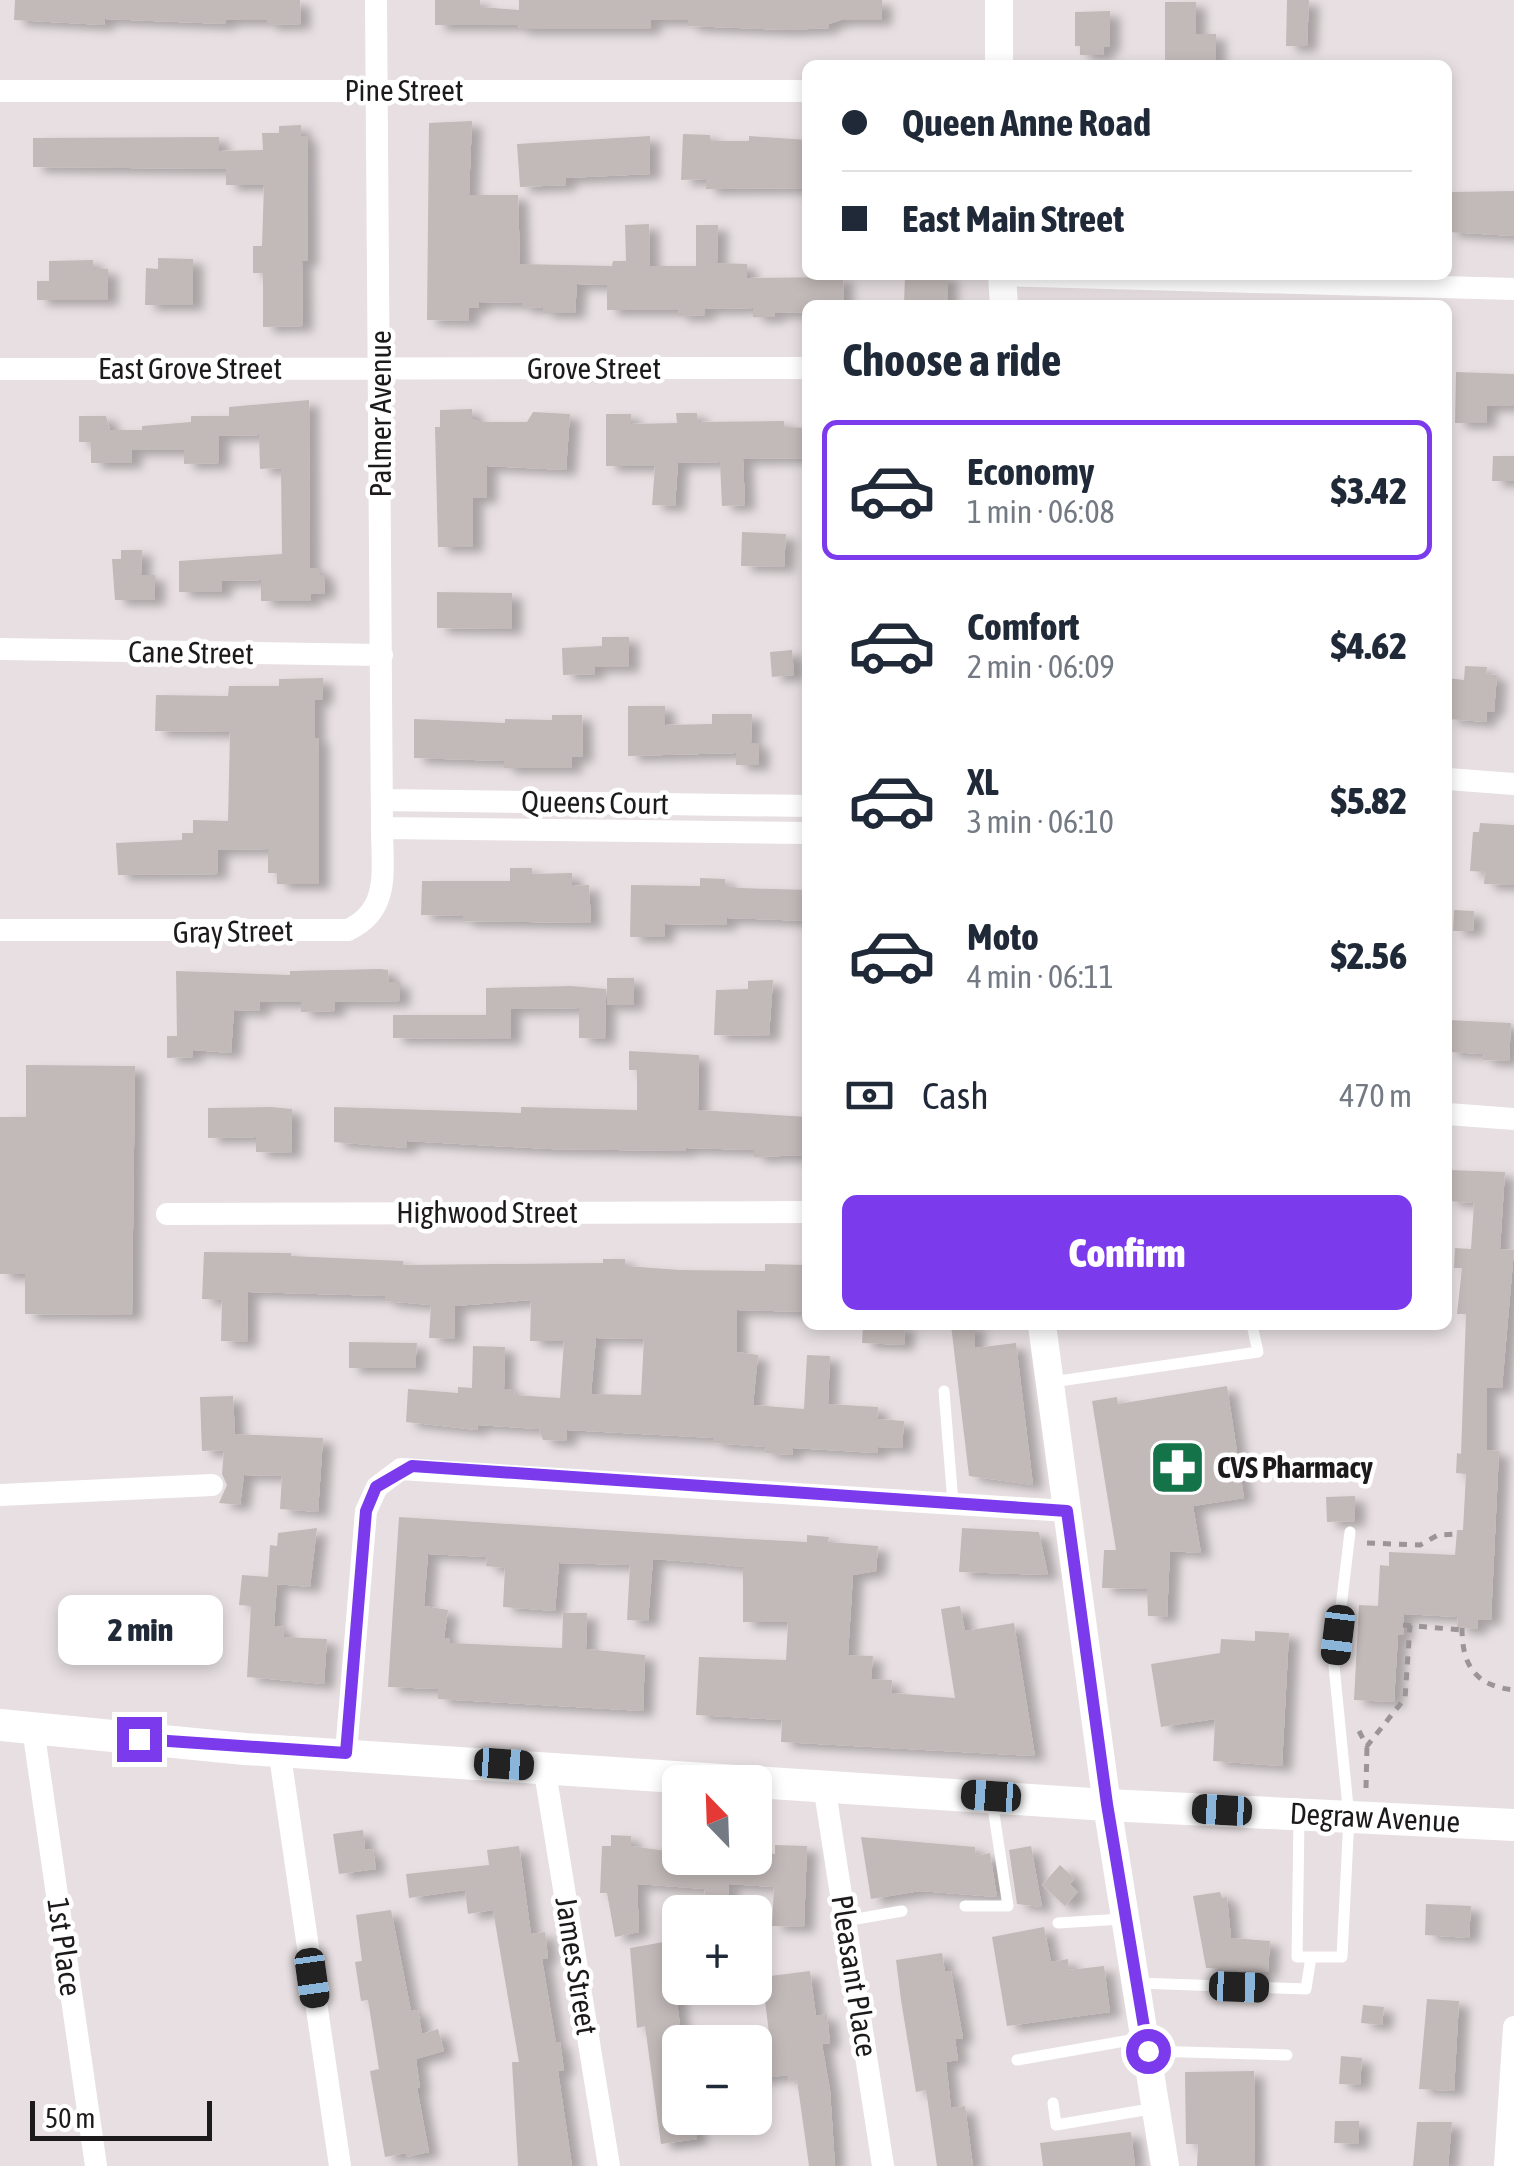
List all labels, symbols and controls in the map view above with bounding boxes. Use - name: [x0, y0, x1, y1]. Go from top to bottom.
- street label: Pine Street: [344, 73, 464, 107]
- text: Queen Anne Road: [902, 101, 1151, 144]
- text: East Main Street: [902, 197, 1124, 240]
- street label: Palmer Avenue: [363, 330, 397, 498]
- text: Choose a ride: [842, 334, 1061, 386]
- street label: East Grove Street: [98, 351, 282, 385]
- street label: Grove Street: [527, 351, 661, 385]
- icon: car: [847, 445, 937, 535]
- text: Economy: [967, 450, 1094, 493]
- text: $3.42: [1331, 469, 1407, 512]
- text: 1 min · 06:08: [967, 493, 1114, 530]
- icon: car: [847, 600, 937, 690]
- text: Comfort: [967, 605, 1079, 648]
- text: $4.62: [1331, 624, 1407, 667]
- street label: Cane Street: [128, 634, 254, 670]
- text: 2 min · 06:09: [967, 648, 1114, 685]
- icon: car: [847, 755, 937, 845]
- text: XL: [967, 760, 999, 803]
- text: $5.82: [1331, 779, 1407, 822]
- street label: Queens Court: [521, 784, 669, 820]
- text: 3 min · 06:10: [967, 803, 1114, 840]
- icon: car: [847, 910, 937, 1000]
- street label: Gray Street: [172, 913, 293, 949]
- text: Moto: [967, 915, 1039, 958]
- text: $2.56: [1331, 934, 1407, 977]
- text: 4 min · 06:11: [967, 958, 1114, 995]
- icon: cash: [842, 1068, 897, 1123]
- text: Cash: [922, 1074, 989, 1117]
- text: 470 m: [1339, 1077, 1412, 1114]
- street label: Highwood Street: [396, 1195, 578, 1229]
- button: Confirm: [842, 1195, 1412, 1310]
- pharmacy icon: CVS Pharmacy: [1148, 1438, 1208, 1498]
- place label: CVS Pharmacy: [1217, 1450, 1374, 1484]
- callout: 2 min: [56, 1594, 222, 1664]
- car: [1319, 1603, 1357, 1667]
- text: 2 min: [108, 1611, 173, 1648]
- route end: [117, 1717, 162, 1762]
- car: [473, 1747, 535, 1781]
- north arrow: [662, 1765, 772, 1875]
- map controls: [662, 1765, 772, 2135]
- car: [960, 1779, 1022, 1813]
- car: [1191, 1793, 1253, 1827]
- street label: Degraw Avenue: [1289, 1796, 1461, 1838]
- street label: Pleasant Place: [825, 1893, 885, 2059]
- street label: James Street: [549, 1894, 605, 2037]
- button: +: [662, 1895, 772, 2005]
- street label: 1st Place: [41, 1896, 89, 1998]
- car: [293, 1946, 331, 2010]
- car: [1208, 1971, 1270, 2003]
- button: −: [662, 2025, 772, 2135]
- route start: [1126, 2029, 1171, 2074]
- scale bar: [30, 2096, 212, 2140]
- text: 50 m: [45, 2102, 95, 2134]

